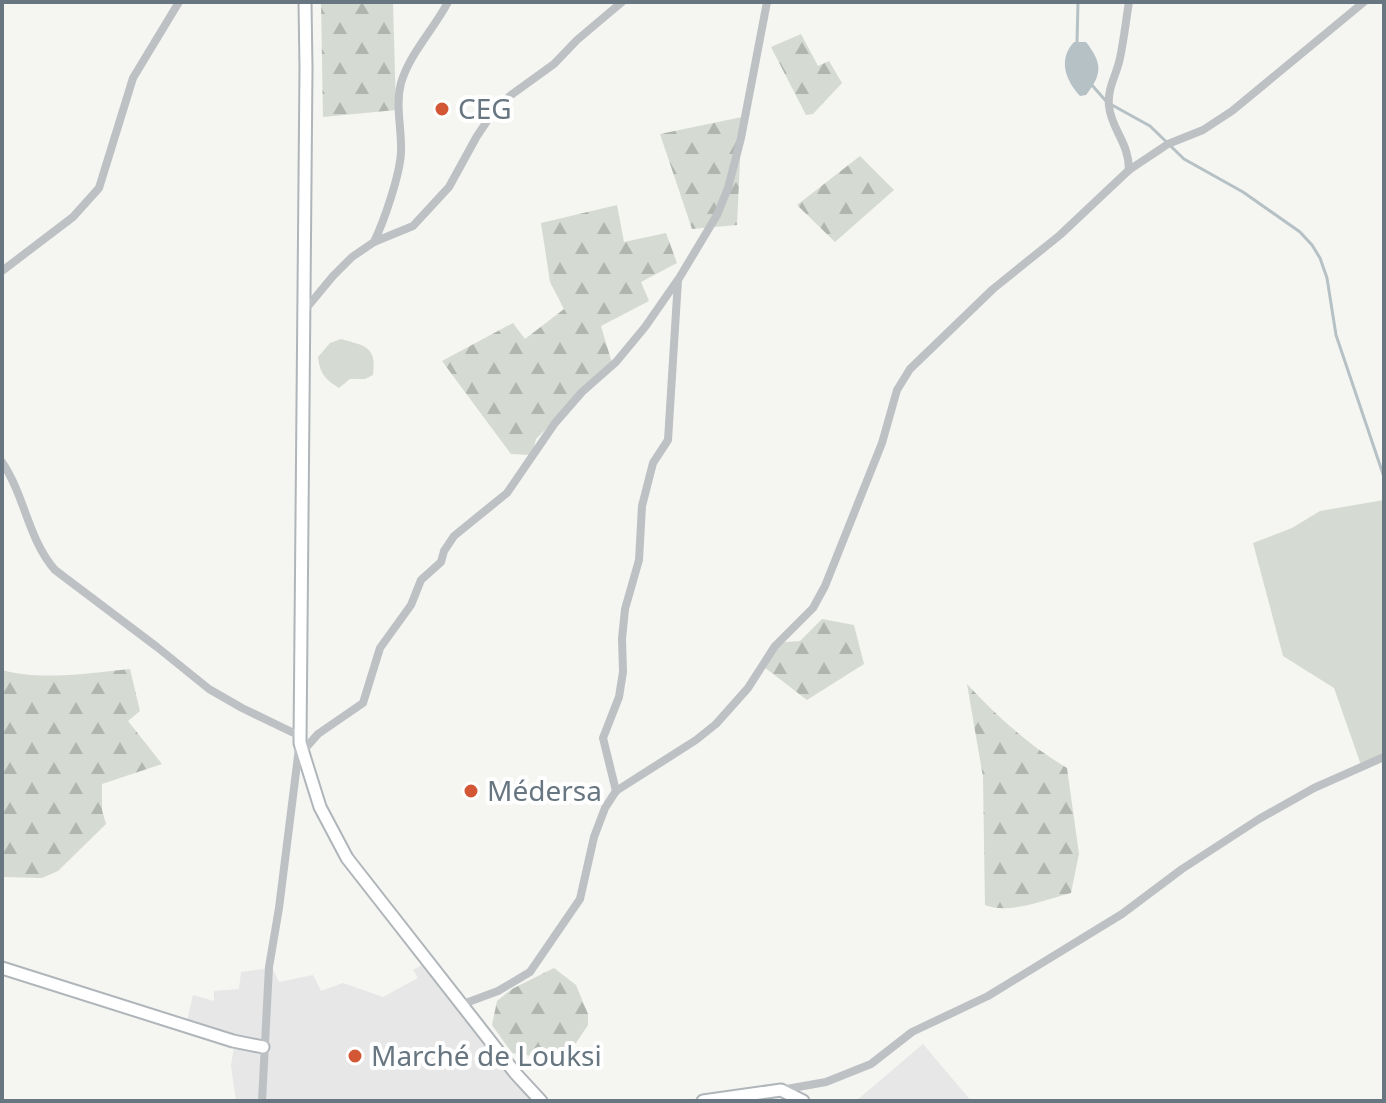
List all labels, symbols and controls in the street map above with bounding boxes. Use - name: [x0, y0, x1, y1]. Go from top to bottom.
- place label: CEG: [458, 89, 512, 127]
- marker: CEG: [433, 100, 451, 118]
- place label: Médersa: [487, 771, 602, 809]
- marker: Médersa: [462, 782, 480, 800]
- place label: Marché de Louksi: [371, 1036, 602, 1074]
- marker: Marché de Louksi: [346, 1047, 364, 1065]

